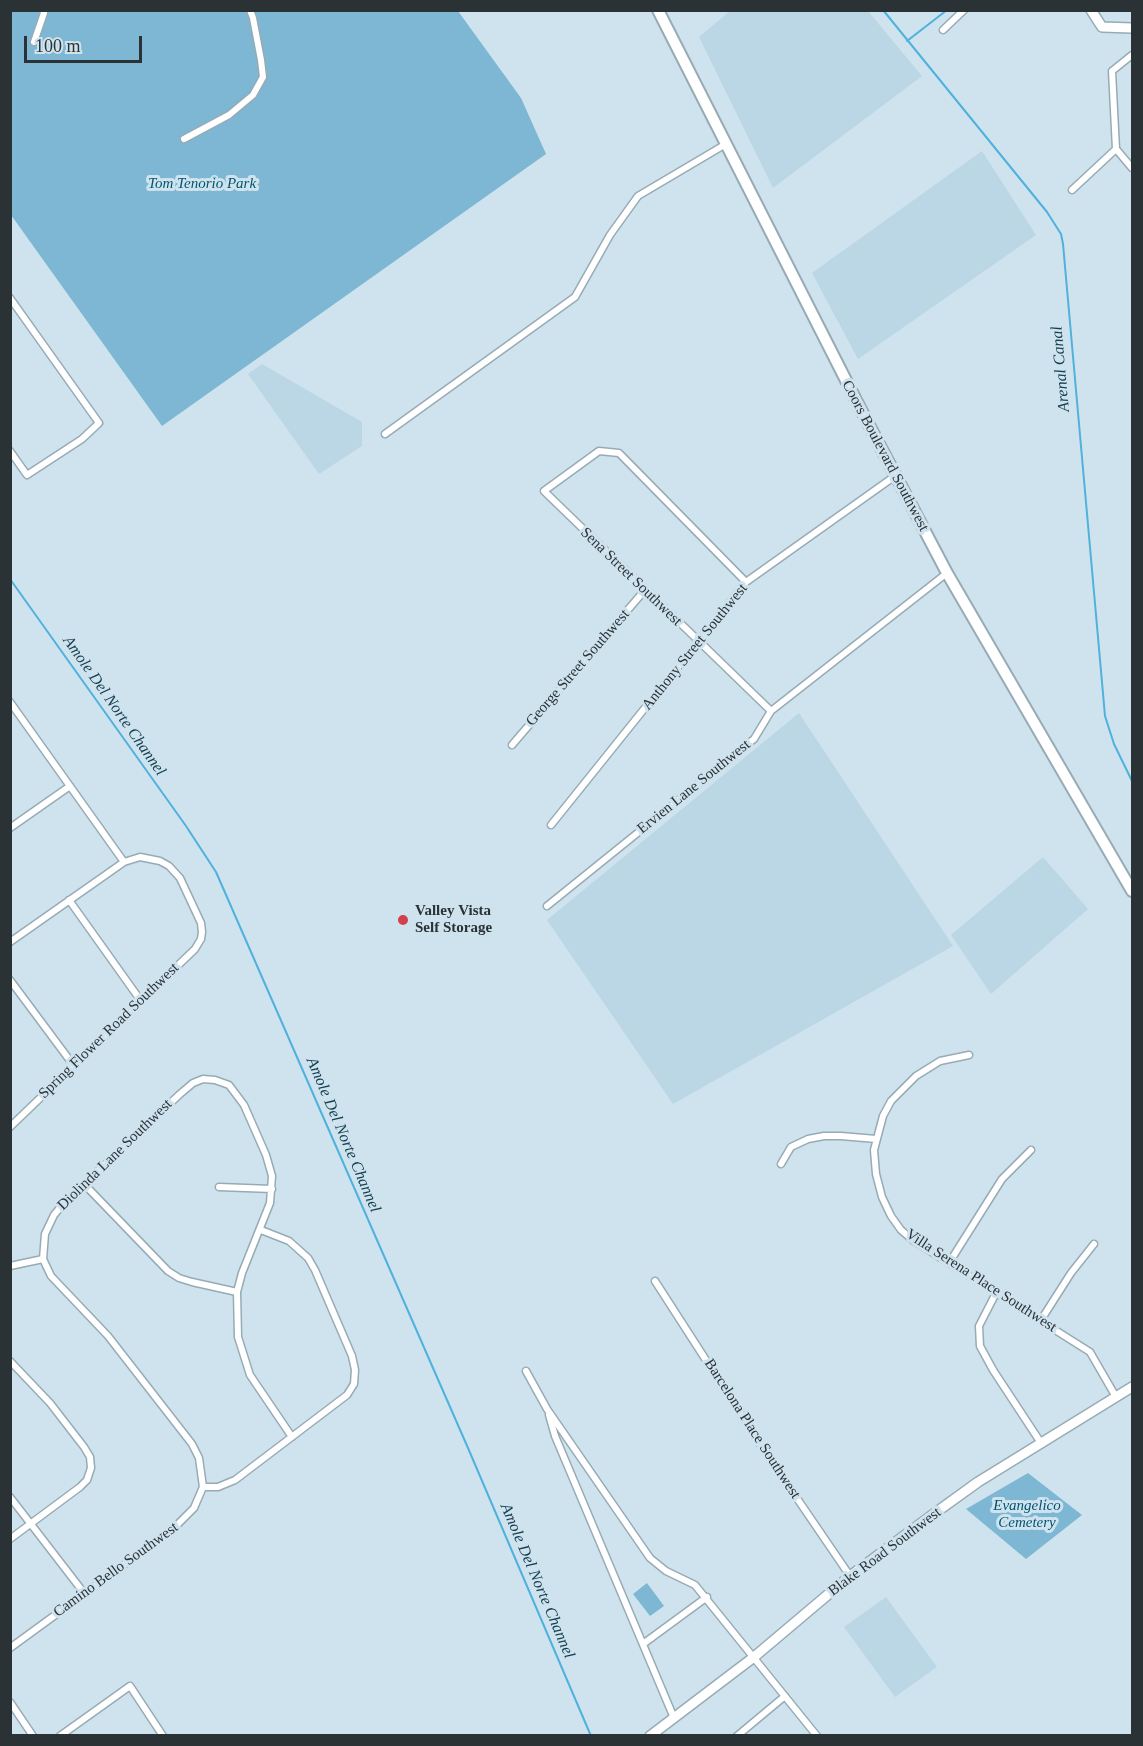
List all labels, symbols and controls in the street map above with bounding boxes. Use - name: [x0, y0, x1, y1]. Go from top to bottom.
- scale bar: [27, 24, 146, 62]
- text: 100 m: [35, 36, 81, 56]
- park label: Tom Tenorio Park: [148, 175, 256, 193]
- water label: Arenal Canal: [1048, 325, 1074, 413]
- street label: Coors Boulevard Southwest: [838, 377, 932, 535]
- street label: Sena Street Southwest: [576, 524, 686, 630]
- street label: Anthony Street Southwest: [638, 580, 752, 714]
- street label: George Street Southwest: [522, 606, 634, 730]
- water label: Amole Del Norte Channel: [58, 632, 170, 780]
- street label: Ervien Lane Southwest: [634, 736, 754, 838]
- place label: Valley Vista Self Storage: [415, 902, 492, 937]
- marker: Valley Vista Self Storage: [396, 913, 410, 927]
- street label: Spring Flower Road Southwest: [35, 959, 183, 1103]
- water label: Amole Del Norte Channel: [302, 1055, 384, 1215]
- street label: Diolinda Lane Southwest: [54, 1096, 176, 1214]
- street label: Villa Serena Place Southwest: [902, 1225, 1060, 1337]
- street label: Barcelona Place Southwest: [700, 1356, 804, 1502]
- park label: Evangelico Cemetery: [993, 1497, 1061, 1532]
- water label: Amole Del Norte Channel: [496, 1501, 578, 1661]
- street label: Blake Road Southwest: [825, 1504, 945, 1600]
- street label: Camino Bello Southwest: [50, 1519, 182, 1621]

